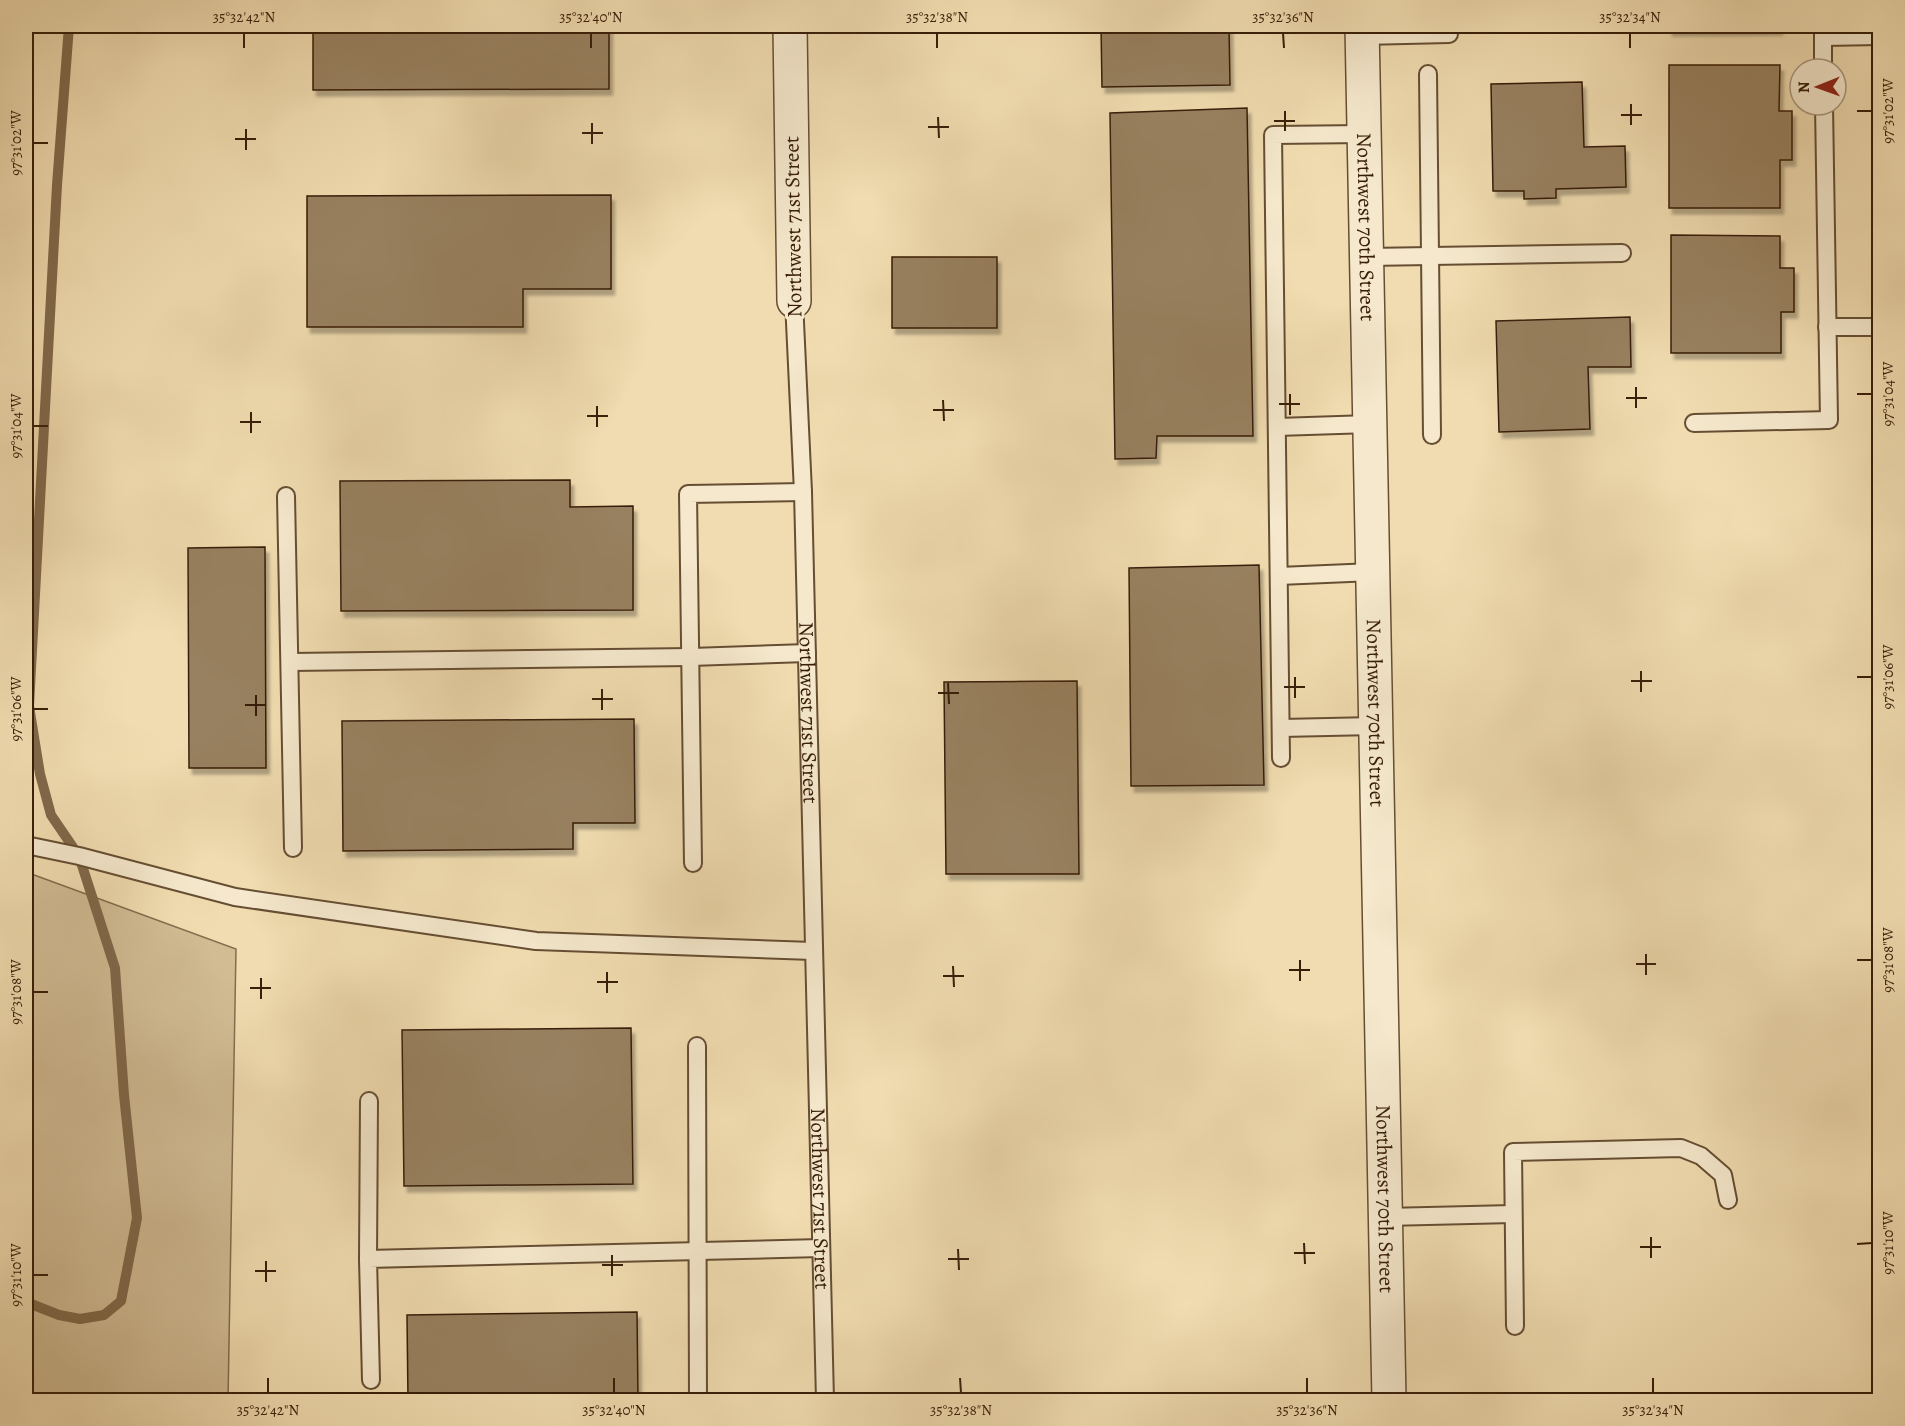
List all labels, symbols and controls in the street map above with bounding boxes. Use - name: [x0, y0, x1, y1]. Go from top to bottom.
- text: 35°32'42"N: [213, 7, 275, 27]
- text: 35°32'40"N: [559, 7, 623, 27]
- text: 35°32'38"N: [906, 7, 968, 27]
- text: 35°32'36"N: [1252, 7, 1314, 27]
- text: 35°32'34"N: [1599, 7, 1661, 27]
- north arrow: [1788, 57, 1848, 117]
- text: 97°31'02"W: [1878, 78, 1898, 144]
- text: N: [1793, 81, 1815, 93]
- text: 97°31'02"W: [6, 110, 26, 176]
- street label: Northwest 70th Street: [1350, 132, 1382, 322]
- street label: Northwest 71st Street: [777, 136, 809, 318]
- text: 97°31'04"W: [1878, 362, 1898, 426]
- text: 97°31'04"W: [6, 394, 26, 458]
- street label: Northwest 70th Street: [1360, 618, 1391, 807]
- street label: Northwest 71st Street: [792, 622, 825, 804]
- text: 97°31'06"W: [1878, 644, 1898, 710]
- text: 97°31'06"W: [6, 676, 26, 742]
- text: 97°31'08"W: [1878, 927, 1898, 993]
- text: 97°31'08"W: [6, 959, 26, 1025]
- street label: Northwest 70th Street: [1369, 1104, 1401, 1293]
- street label: Northwest 71st Street: [804, 1107, 836, 1290]
- text: 97°31'10"W: [1878, 1211, 1898, 1275]
- text: 97°31'10"W: [6, 1243, 26, 1307]
- text: 35°32'42"N: [237, 1400, 299, 1420]
- text: 35°32'40"N: [582, 1400, 646, 1420]
- text: 35°32'38"N: [930, 1400, 992, 1420]
- text: 35°32'36"N: [1276, 1400, 1338, 1420]
- text: 35°32'34"N: [1622, 1400, 1684, 1420]

